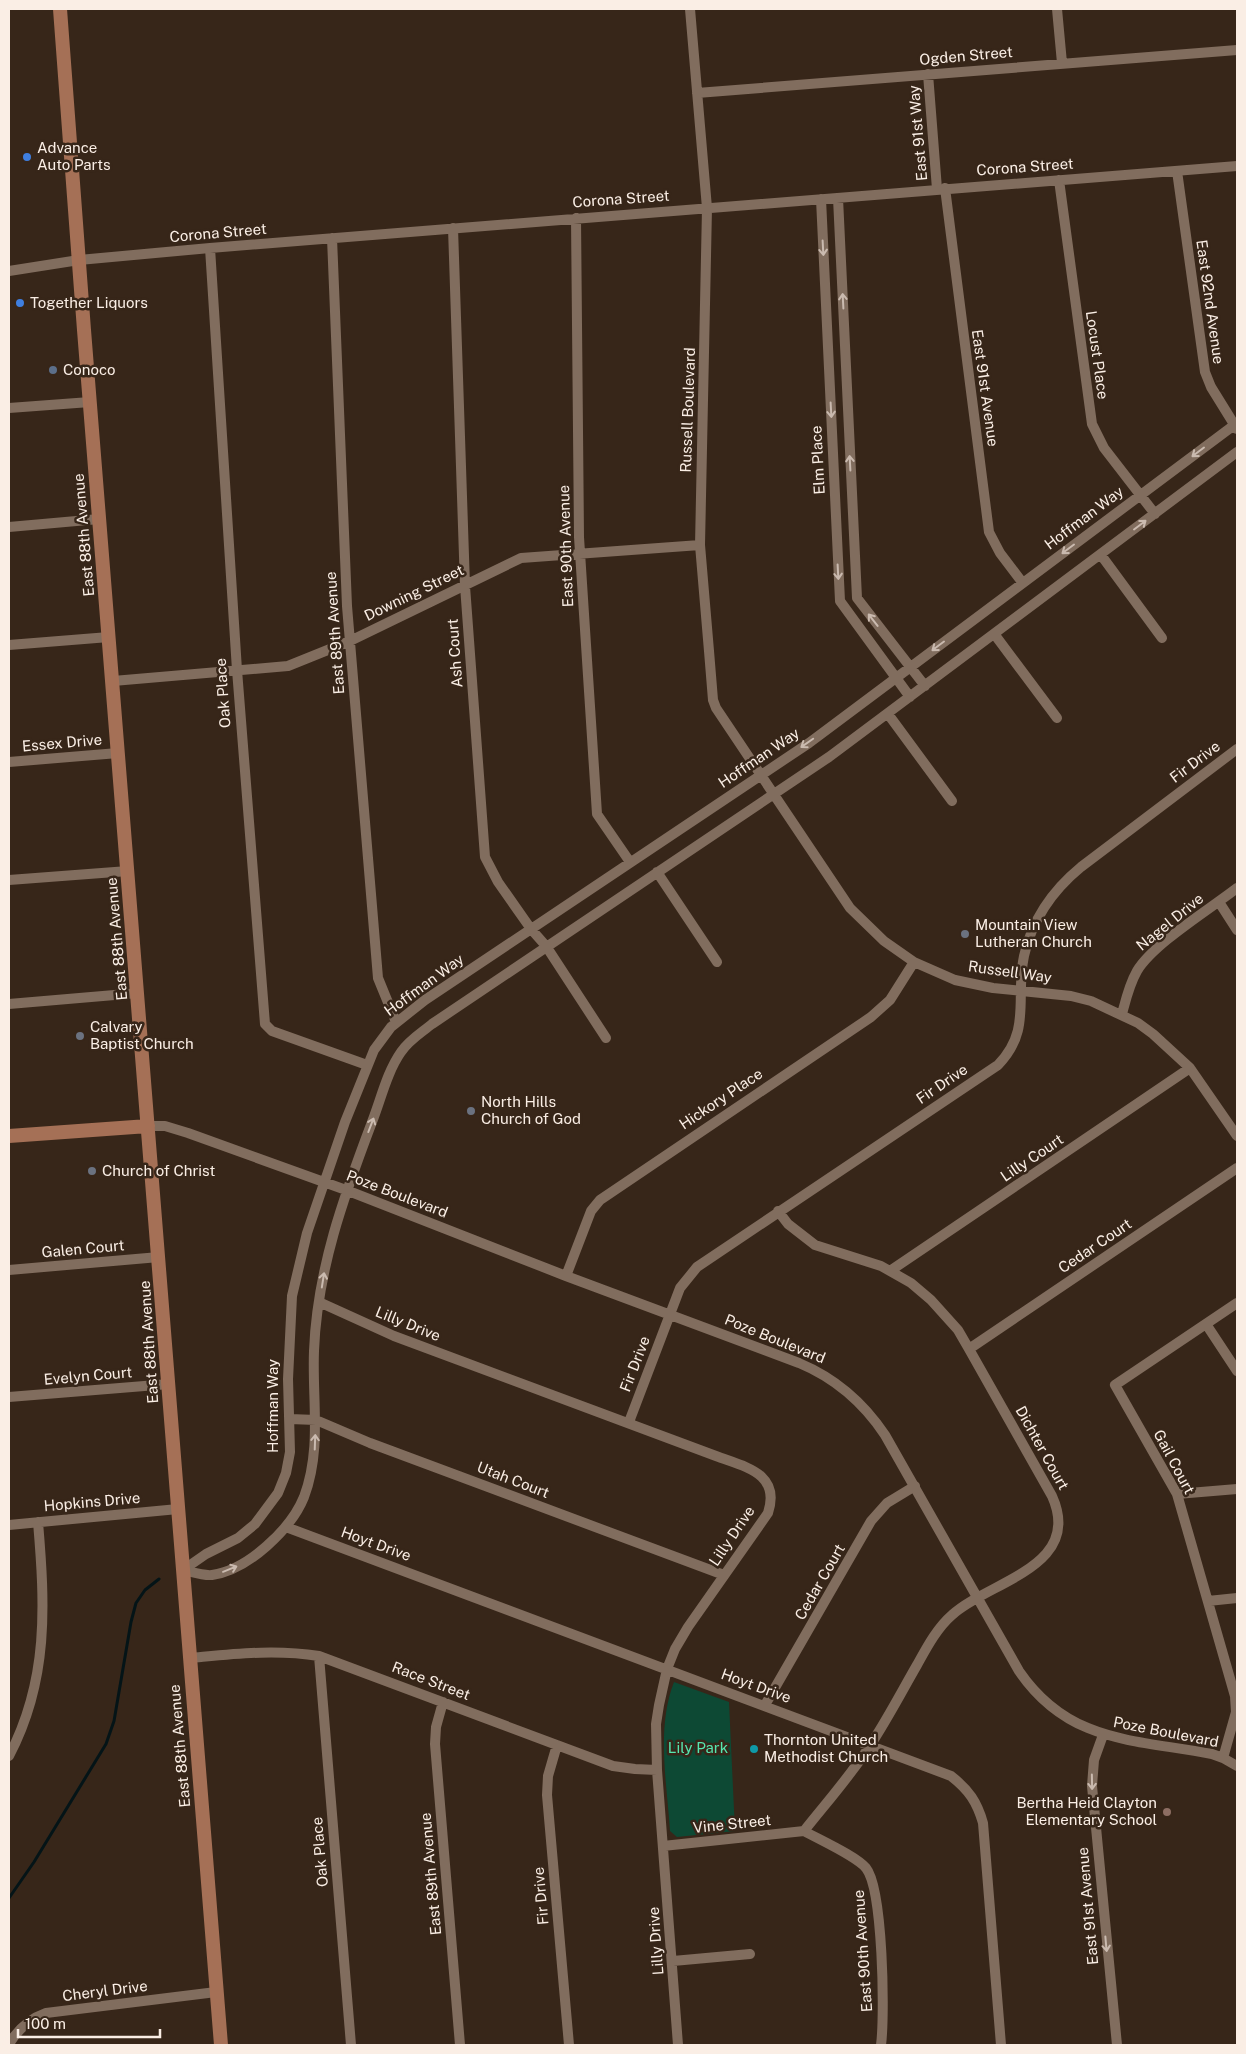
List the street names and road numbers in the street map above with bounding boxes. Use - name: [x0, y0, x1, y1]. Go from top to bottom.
- street label: Ogden Street: [919, 43, 1013, 68]
- street label: East 91st Way: [905, 84, 930, 182]
- street label: Corona Street: [976, 155, 1074, 178]
- street label: Corona Street: [572, 187, 670, 210]
- street label: Corona Street: [169, 220, 267, 245]
- street label: East 92nd Avenue: [1193, 239, 1228, 365]
- street label: Locust Place: [1083, 309, 1112, 400]
- street label: East 91st Avenue: [969, 328, 1002, 448]
- street label: Russell Boulevard: [677, 347, 698, 473]
- street label: Elm Place: [807, 425, 828, 495]
- street label: East 88th Avenue: [70, 473, 97, 597]
- street label: Hoffman Way: [1041, 483, 1126, 553]
- street label: East 90th Avenue: [555, 485, 576, 607]
- street label: Downing Street: [361, 561, 466, 624]
- street label: East 89th Avenue: [322, 571, 347, 695]
- street label: Ash Court: [444, 618, 465, 688]
- street label: Oak Place: [212, 657, 233, 729]
- street label: Hoffman Way: [715, 724, 802, 791]
- street label: Essex Drive: [21, 731, 103, 754]
- street label: Fir Drive: [1166, 737, 1223, 786]
- street label: East 88th Avenue: [103, 877, 130, 1001]
- street label: Nagel Drive: [1133, 889, 1207, 954]
- street label: Hoffman Way: [381, 950, 467, 1019]
- street label: Russell Way: [967, 957, 1053, 986]
- street label: Fir Drive: [913, 1060, 971, 1107]
- street label: Hickory Place: [676, 1065, 765, 1133]
- street label: Lilly Court: [997, 1130, 1066, 1185]
- street label: Poze Boulevard: [344, 1166, 450, 1221]
- street label: Cedar Court: [1055, 1215, 1135, 1276]
- street label: Galen Court: [41, 1236, 125, 1261]
- street label: East 88th Avenue: [136, 1280, 161, 1404]
- street label: Lilly Drive: [373, 1303, 443, 1344]
- street label: Poze Boulevard: [722, 1311, 828, 1366]
- street label: Fir Drive: [616, 1334, 653, 1394]
- street label: Hoffman Way: [264, 1359, 281, 1453]
- street label: Evelyn Court: [43, 1363, 133, 1388]
- street label: Dichter Court: [1012, 1403, 1073, 1493]
- street label: Gail Court: [1150, 1427, 1199, 1497]
- street label: Utah Court: [475, 1458, 552, 1501]
- street label: Hopkins Drive: [43, 1489, 141, 1514]
- street label: Lilly Drive: [705, 1503, 758, 1569]
- street label: Hoyt Drive: [339, 1523, 413, 1564]
- street label: Cedar Court: [791, 1541, 848, 1623]
- street label: Race Street: [390, 1658, 473, 1703]
- street label: Hoyt Drive: [719, 1665, 793, 1706]
- street label: East 88th Avenue: [166, 1684, 193, 1808]
- street label: Poze Boulevard: [1112, 1713, 1220, 1750]
- street label: Vine Street: [692, 1811, 772, 1836]
- street label: East 89th Avenue: [417, 1812, 444, 1936]
- street label: Oak Place: [308, 1816, 331, 1888]
- street label: East 91st Avenue: [1074, 1846, 1101, 1966]
- street label: Fir Drive: [530, 1866, 552, 1926]
- street label: East 90th Avenue: [850, 1889, 875, 2013]
- street label: Lilly Drive: [645, 1906, 666, 1976]
- street label: Cheryl Drive: [61, 1977, 148, 2004]

